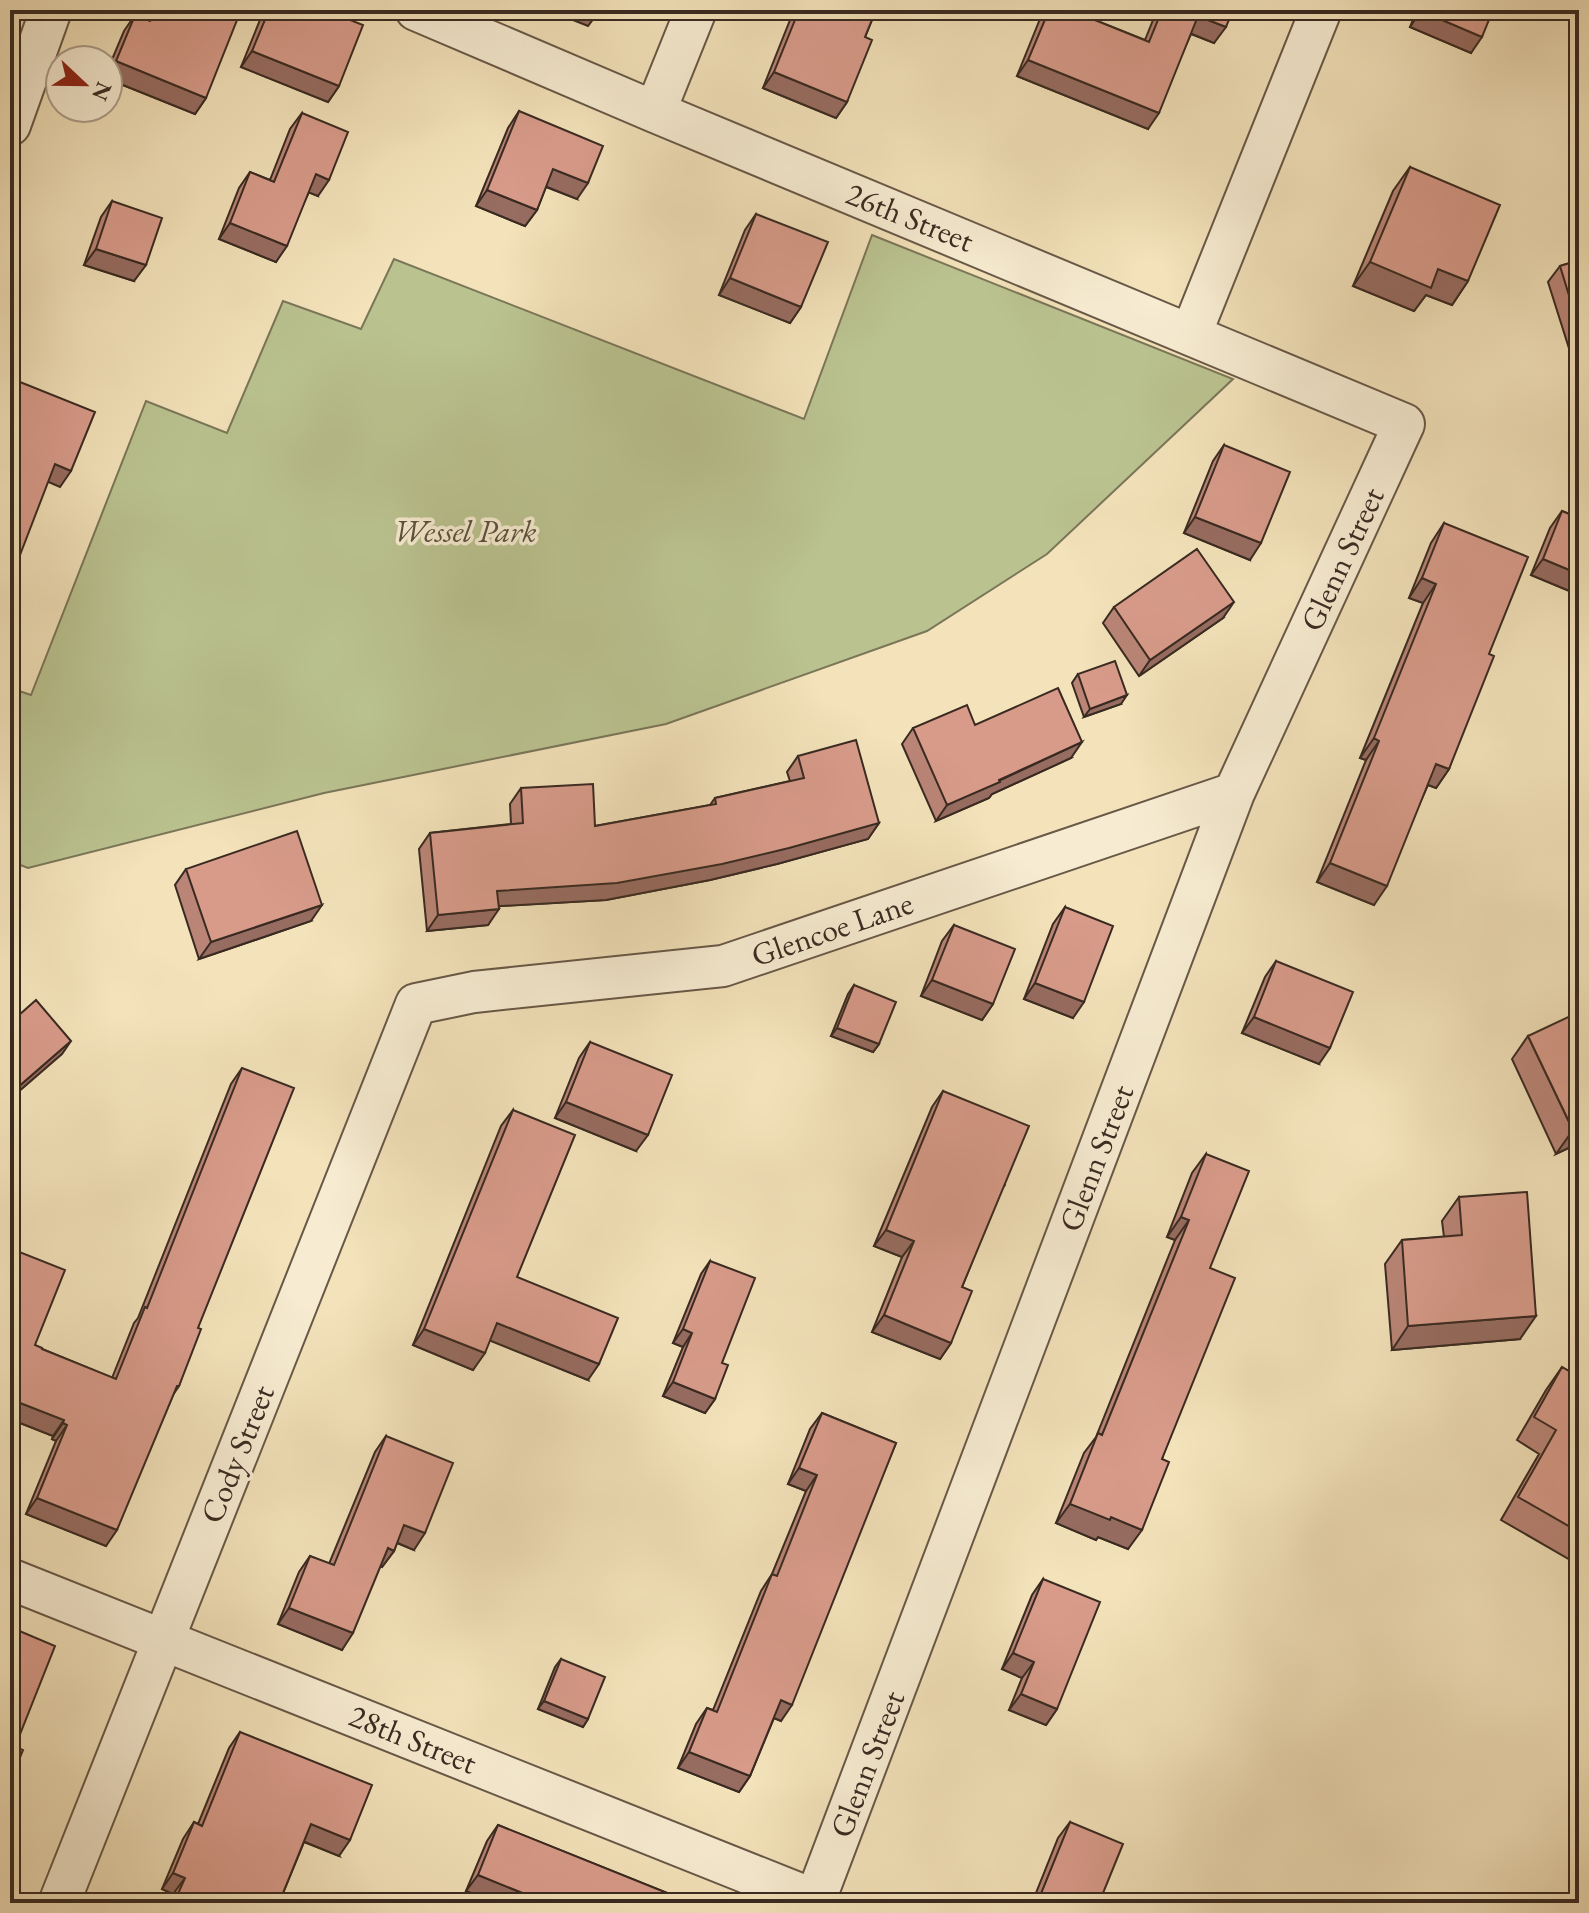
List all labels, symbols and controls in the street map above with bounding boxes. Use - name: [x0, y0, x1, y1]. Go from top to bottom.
- north arrow: [44, 44, 124, 124]
- text: N: [85, 78, 119, 105]
- street label: 26th Street: [840, 172, 980, 262]
- street label: Glenn Street: [1290, 480, 1394, 638]
- park label: Wessel Park: [393, 510, 537, 552]
- street label: Glencoe Lane: [746, 882, 918, 976]
- street label: Glenn Street: [1049, 1079, 1143, 1237]
- street label: Cody Street: [190, 1379, 284, 1529]
- street label: Glenn Street: [820, 1685, 914, 1843]
- street label: 28th Street: [343, 1694, 483, 1784]

